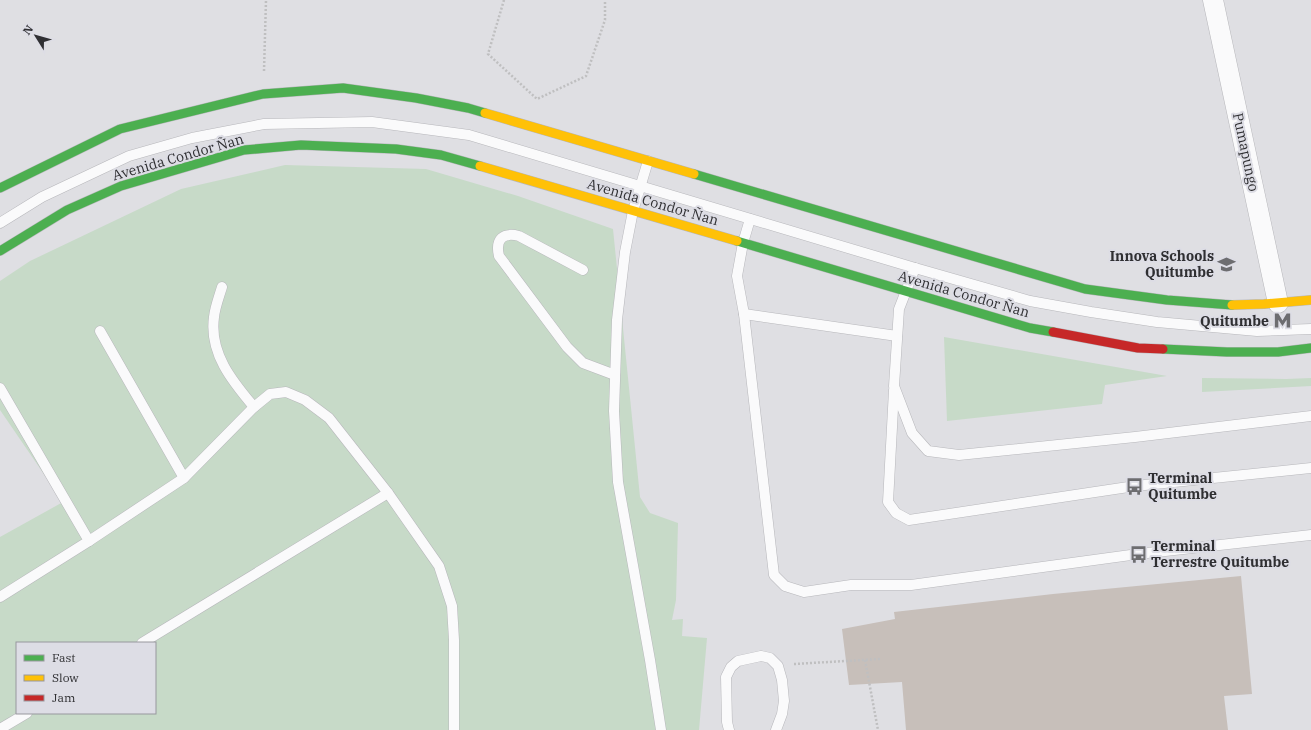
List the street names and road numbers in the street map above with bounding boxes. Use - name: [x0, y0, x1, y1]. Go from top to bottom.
- street label: Pumapungo: [1229, 111, 1263, 193]
- street label: Avenida Condor Ñan: [110, 130, 246, 184]
- street label: Avenida Condor Ñan: [585, 175, 721, 229]
- street label: Avenida Condor Ñan: [896, 267, 1032, 321]

